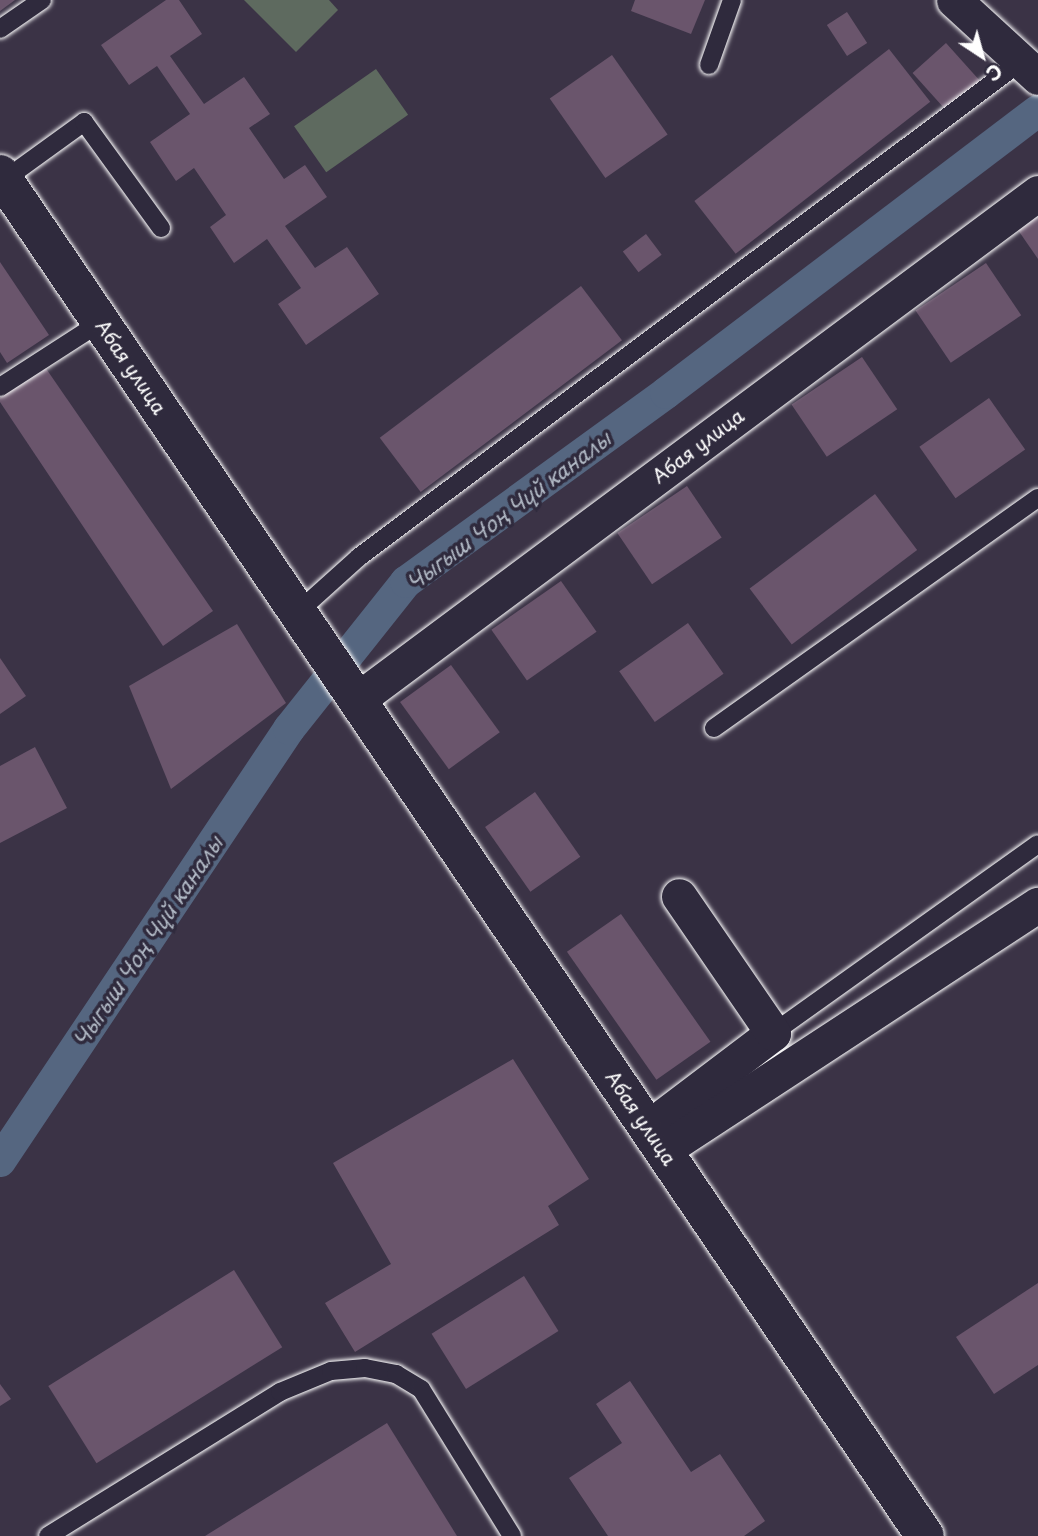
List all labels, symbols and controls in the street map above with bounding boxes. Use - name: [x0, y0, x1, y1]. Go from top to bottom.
- north arrow: [947, 21, 1017, 91]
- text: С: [980, 57, 1008, 89]
- street label: Абая улица: [91, 315, 171, 419]
- street label: Абая улица: [647, 404, 749, 488]
- water label: Чыгыш Чоң Чүй каналы: [400, 424, 616, 596]
- water label: Чыгыш Чоң Чүй каналы: [66, 830, 228, 1052]
- street label: Абая улица: [601, 1066, 681, 1170]

